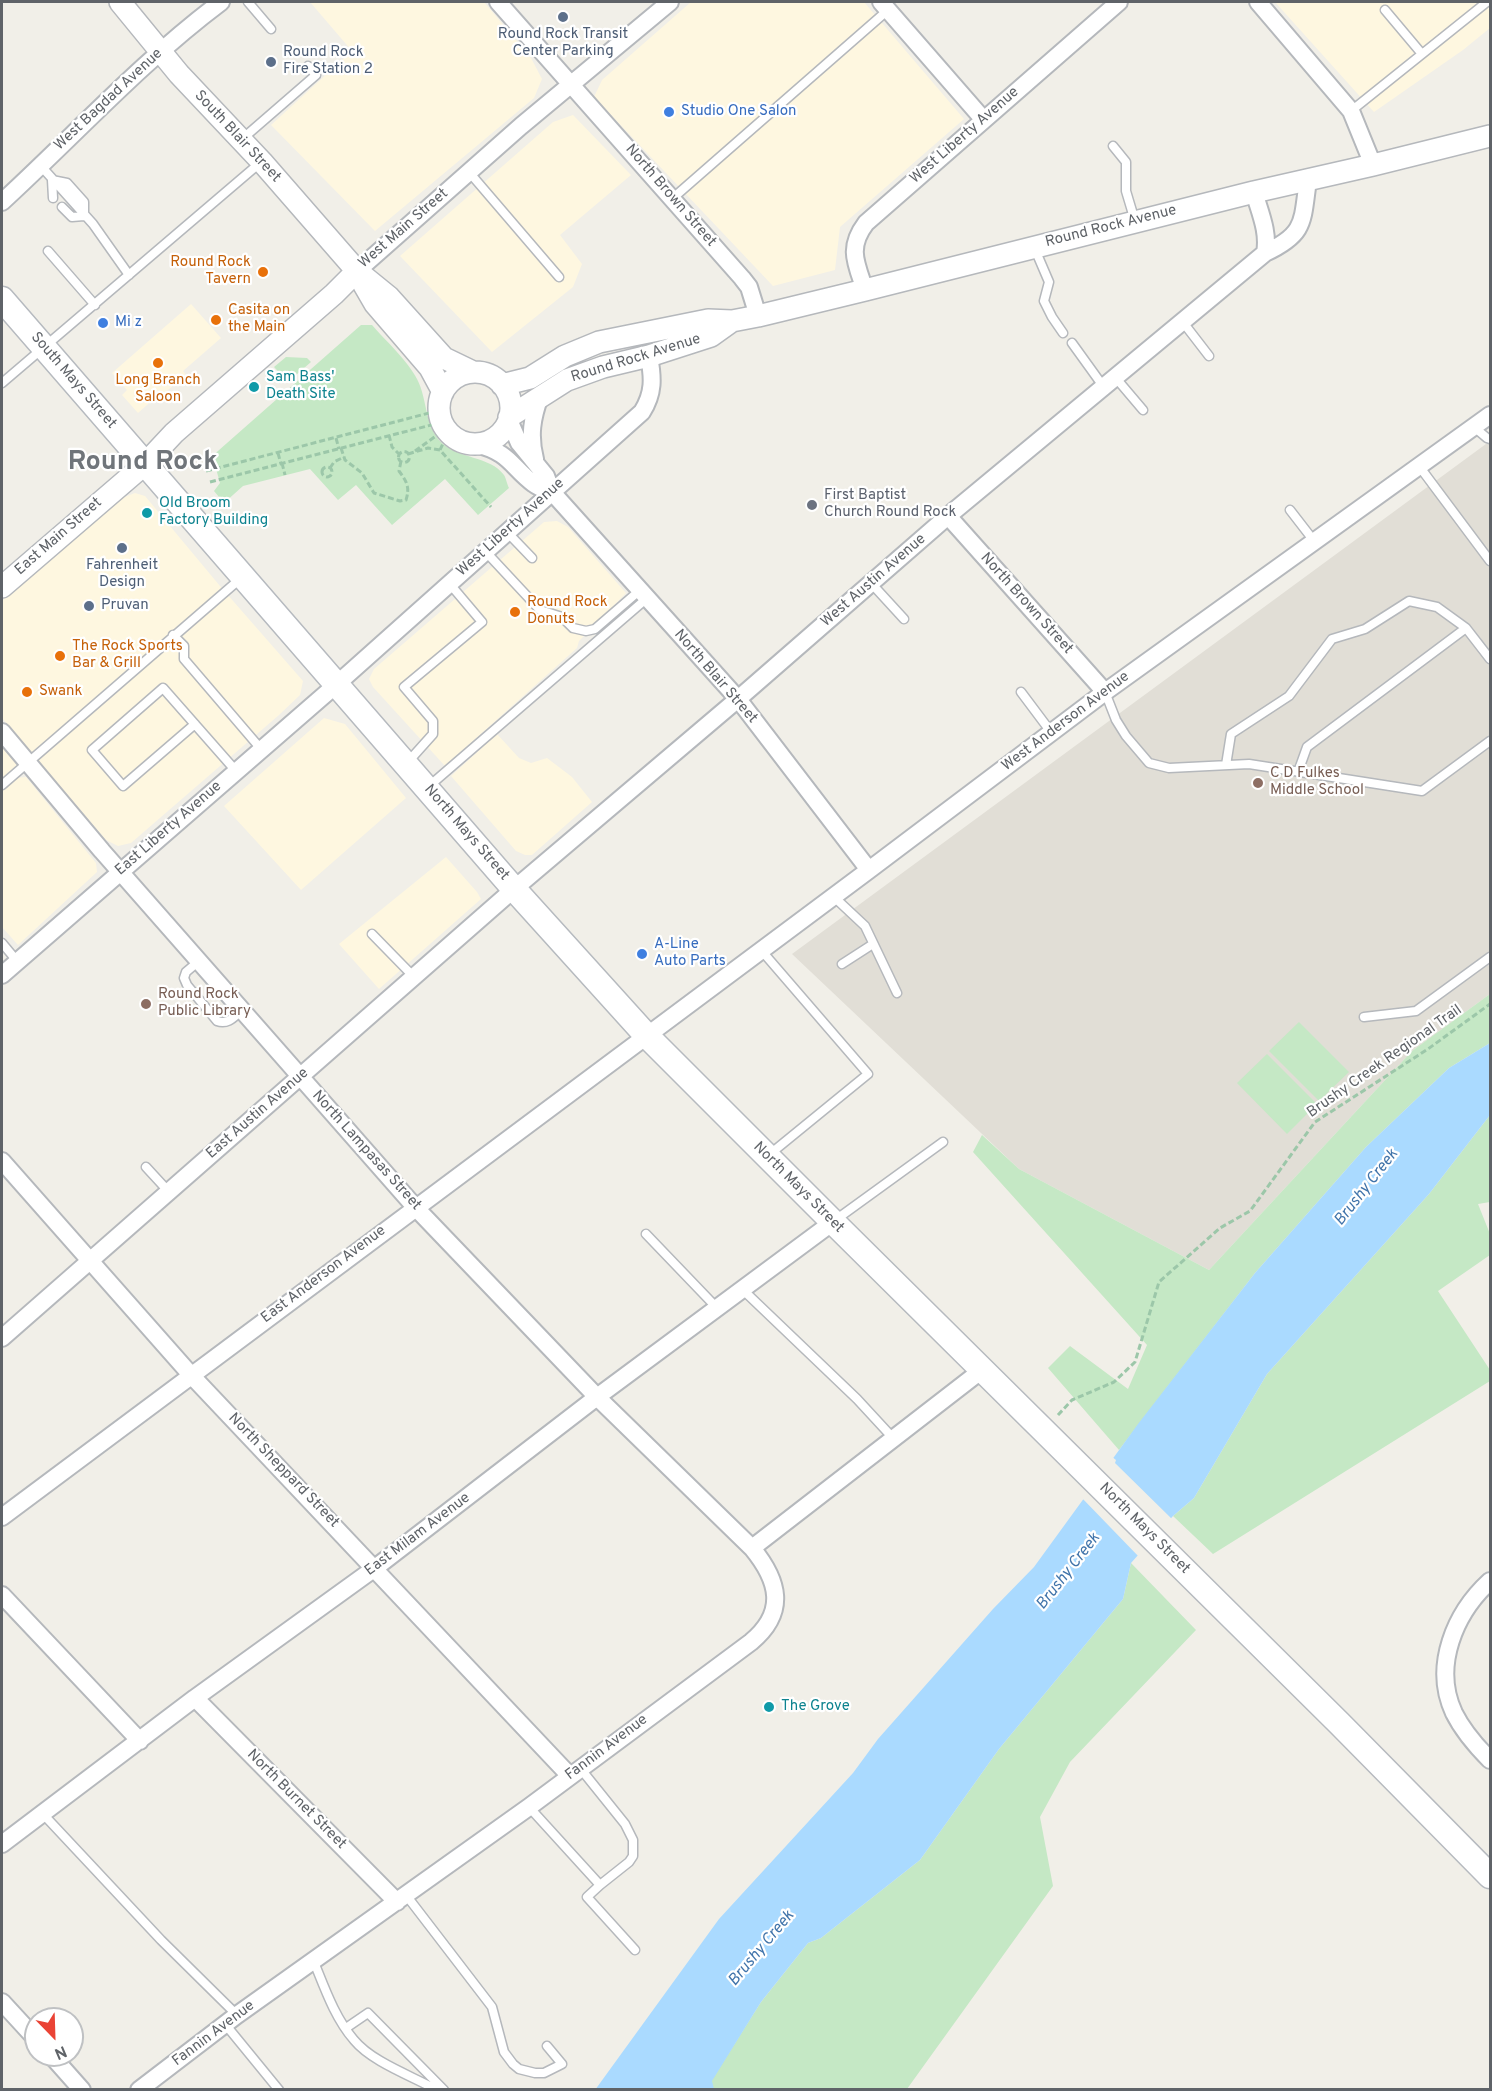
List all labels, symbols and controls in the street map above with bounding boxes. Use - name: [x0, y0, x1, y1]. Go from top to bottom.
- marker: Round Rock Transit Center Parking: [556, 10, 570, 24]
- place label: Round Rock Transit Center Parking: [498, 26, 628, 61]
- place label: Round Rock Fire Station 2: [283, 44, 373, 79]
- street label: West Bagdad Avenue: [51, 45, 167, 155]
- marker: Round Rock Fire Station 2: [264, 55, 278, 69]
- street label: West Liberty Avenue: [907, 84, 1023, 188]
- street label: South Blair Street: [190, 87, 284, 187]
- place label: Studio One Salon: [681, 103, 796, 121]
- marker: Studio One Salon: [662, 105, 676, 119]
- street label: North Brown Street: [621, 141, 719, 251]
- street label: West Main Street: [356, 185, 452, 273]
- street label: Round Rock Avenue: [1044, 202, 1178, 252]
- place label: Round Rock Tavern: [170, 254, 251, 289]
- marker: Round Rock Tavern: [256, 265, 270, 279]
- place label: Casita on the Main: [228, 302, 290, 337]
- marker: Casita on the Main: [209, 313, 223, 327]
- place label: Mi z: [115, 314, 142, 332]
- marker: Mi z: [96, 316, 110, 330]
- street label: South Mays Street: [26, 329, 120, 433]
- street label: Round Rock Avenue: [569, 331, 703, 387]
- marker: Long Branch Saloon: [151, 356, 165, 370]
- place label: Sam Bass' Death Site: [266, 369, 335, 404]
- place label: Long Branch Saloon: [115, 372, 201, 407]
- marker: Sam Bass' Death Site: [247, 380, 261, 394]
- district label: Round Rock: [68, 448, 218, 480]
- street label: West Liberty Avenue: [454, 475, 568, 581]
- place label: First Baptist Church Round Rock: [824, 487, 956, 522]
- street label: East Main Street: [12, 494, 106, 580]
- place label: Old Broom Factory Building: [159, 495, 268, 530]
- marker: First Baptist Church Round Rock: [805, 498, 819, 512]
- marker: Old Broom Factory Building: [140, 506, 154, 520]
- street label: West Austin Avenue: [818, 531, 930, 631]
- marker: Fahrenheit Design: [115, 541, 129, 555]
- street label: North Brown Street: [976, 550, 1076, 658]
- place label: Fahrenheit Design: [86, 557, 158, 592]
- place label: Round Rock Donuts: [527, 594, 608, 629]
- place label: Pruvan: [101, 597, 149, 615]
- marker: Pruvan: [82, 599, 96, 613]
- marker: Round Rock Donuts: [508, 605, 522, 619]
- street label: North Blair Street: [669, 626, 761, 728]
- place label: The Rock Sports Bar & Grill: [72, 638, 183, 673]
- marker: The Rock Sports Bar & Grill: [53, 649, 67, 663]
- street label: West Anderson Avenue: [999, 668, 1133, 776]
- place label: Swank: [39, 683, 83, 701]
- marker: Swank: [20, 685, 34, 699]
- place label: C D Fulkes Middle School: [1270, 765, 1364, 800]
- marker: C D Fulkes Middle School: [1251, 776, 1265, 790]
- street label: East Liberty Avenue: [112, 778, 226, 880]
- street label: North Mays Street: [419, 781, 513, 885]
- place label: A-Line Auto Parts: [654, 936, 726, 971]
- marker: A-Line Auto Parts: [635, 947, 649, 961]
- place label: Round Rock Public Library: [158, 986, 251, 1021]
- marker: Round Rock Public Library: [139, 997, 153, 1011]
- street label: Brushy Creek Regional Trail: [1304, 1002, 1466, 1122]
- street label: East Austin Avenue: [203, 1065, 313, 1163]
- street label: North Lampasas Street: [307, 1087, 425, 1215]
- street label: North Mays Street: [749, 1139, 847, 1237]
- water label: Brushy Creek: [1331, 1146, 1403, 1230]
- street label: East Anderson Avenue: [258, 1222, 390, 1328]
- street label: North Sheppard Street: [224, 1410, 342, 1532]
- street label: North Mays Street: [1095, 1480, 1193, 1578]
- street label: East Milam Avenue: [362, 1490, 474, 1580]
- water label: Brushy Creek: [1033, 1530, 1105, 1614]
- place label: The Grove: [781, 1698, 850, 1716]
- marker: The Grove: [762, 1700, 776, 1714]
- street label: Fannin Avenue: [562, 1711, 652, 1785]
- street label: North Burnet Street: [242, 1746, 350, 1854]
- water label: Brushy Creek: [725, 1907, 799, 1991]
- street label: Fannin Avenue: [169, 1997, 259, 2071]
- north arrow: [24, 2007, 84, 2067]
- text: N: [51, 2040, 69, 2063]

